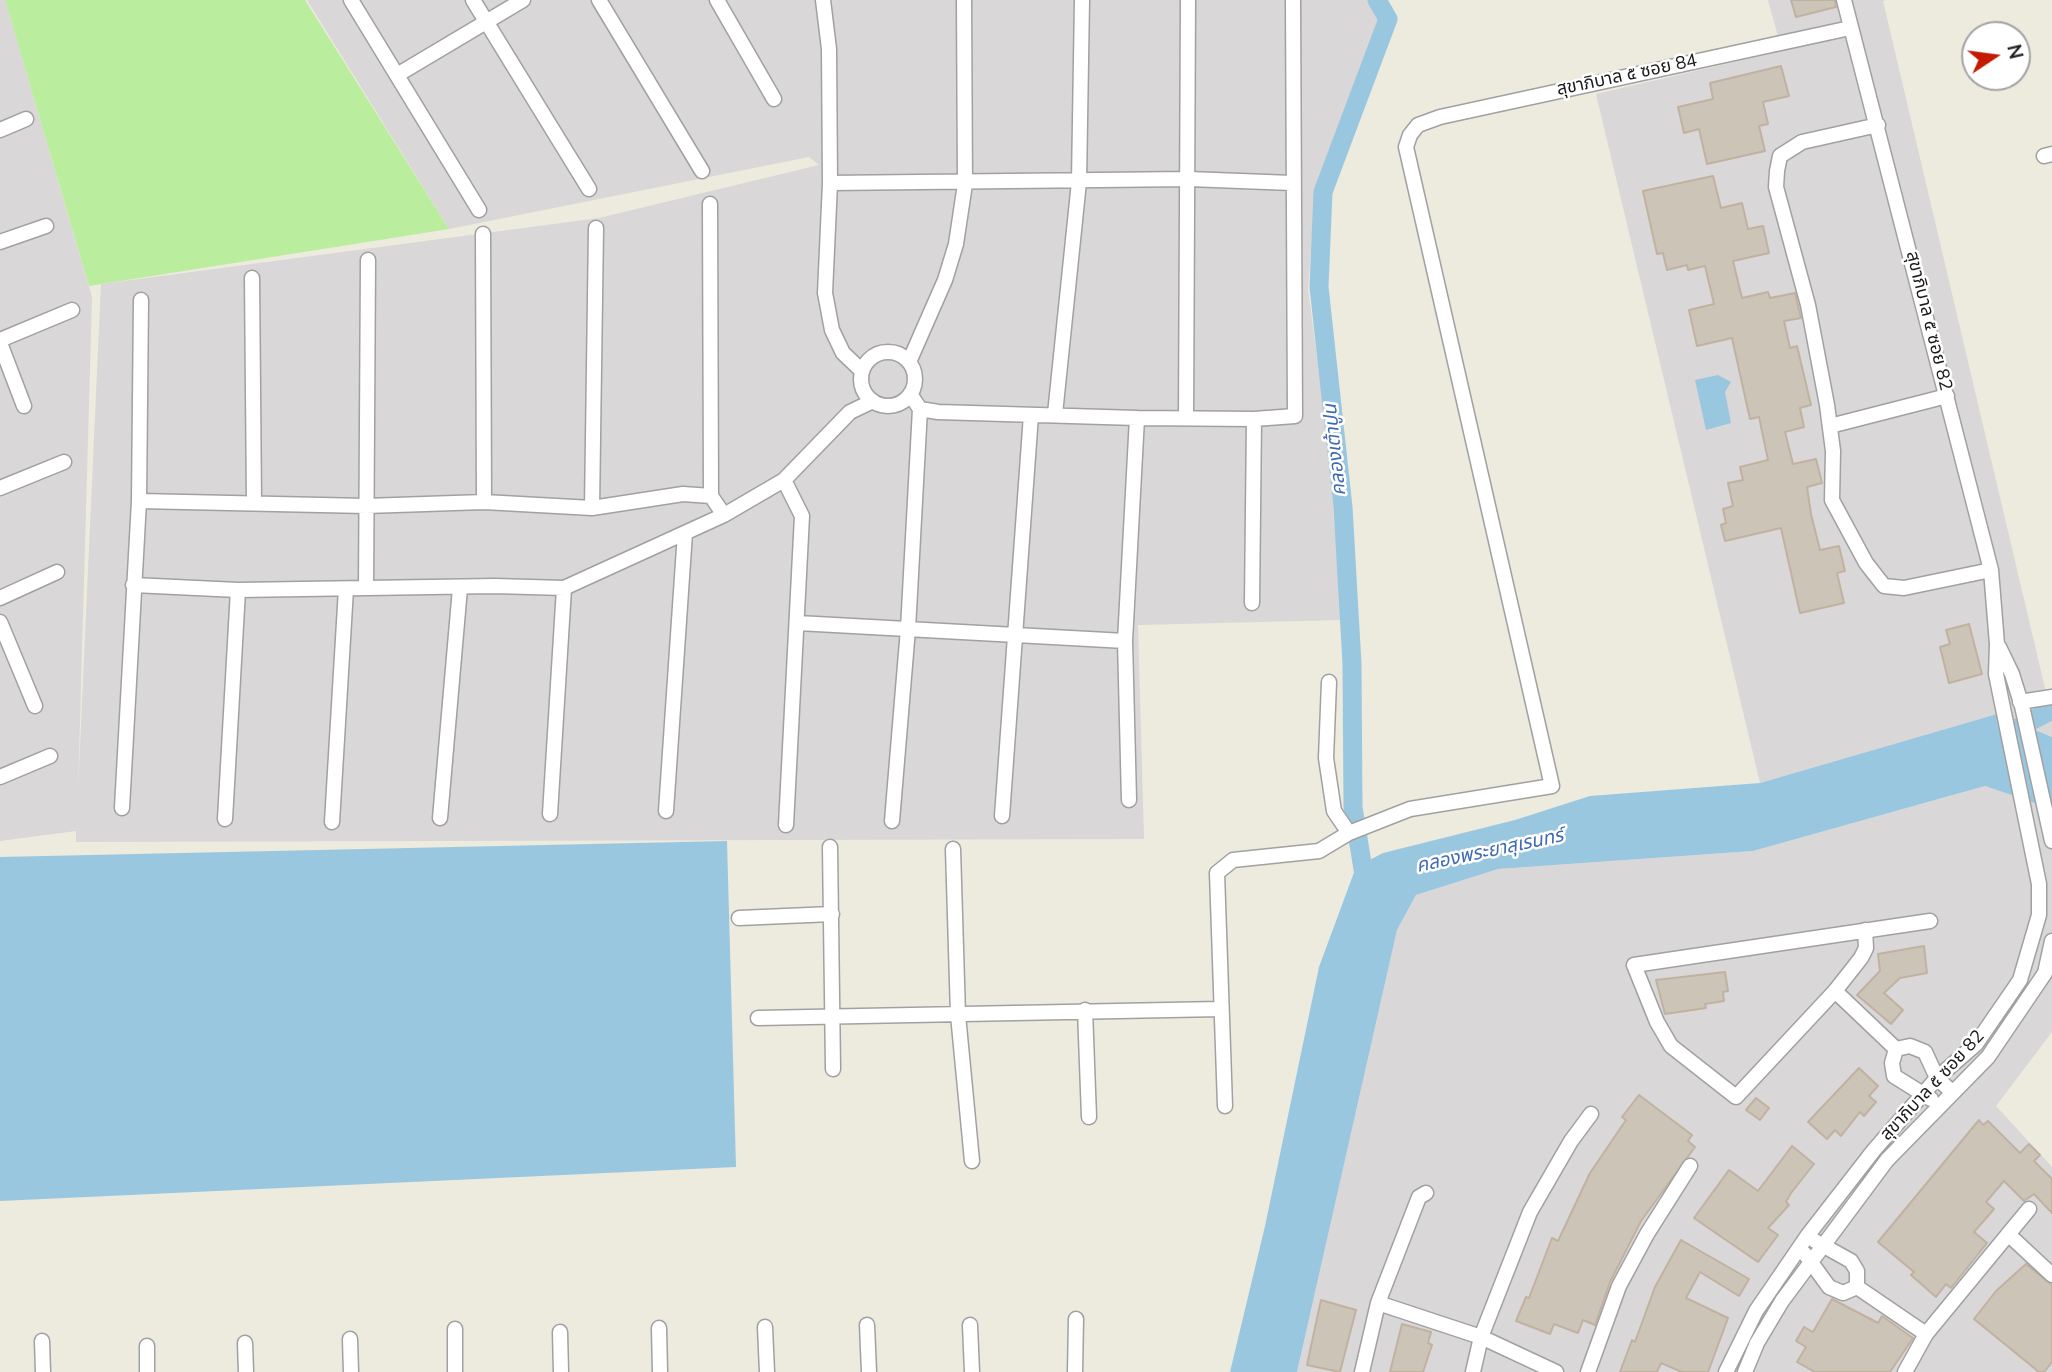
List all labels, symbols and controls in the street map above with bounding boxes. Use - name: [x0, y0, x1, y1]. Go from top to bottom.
- north arrow: [1961, 21, 2031, 91]
- text: N: [2000, 42, 2029, 62]
- street label: สุขาภิบาล ๕ ซอย 84: [1555, 51, 1699, 101]
- street label: สุขาภิบาล ๕ ซอย 82: [1900, 249, 1956, 393]
- water label: คลองเต้าปูน: [1320, 403, 1352, 497]
- water label: คลองพระยาสุเรนทร์: [1414, 825, 1566, 879]
- street label: สุขาภิบาล ๕ ซอย 82: [1876, 1026, 1990, 1146]

